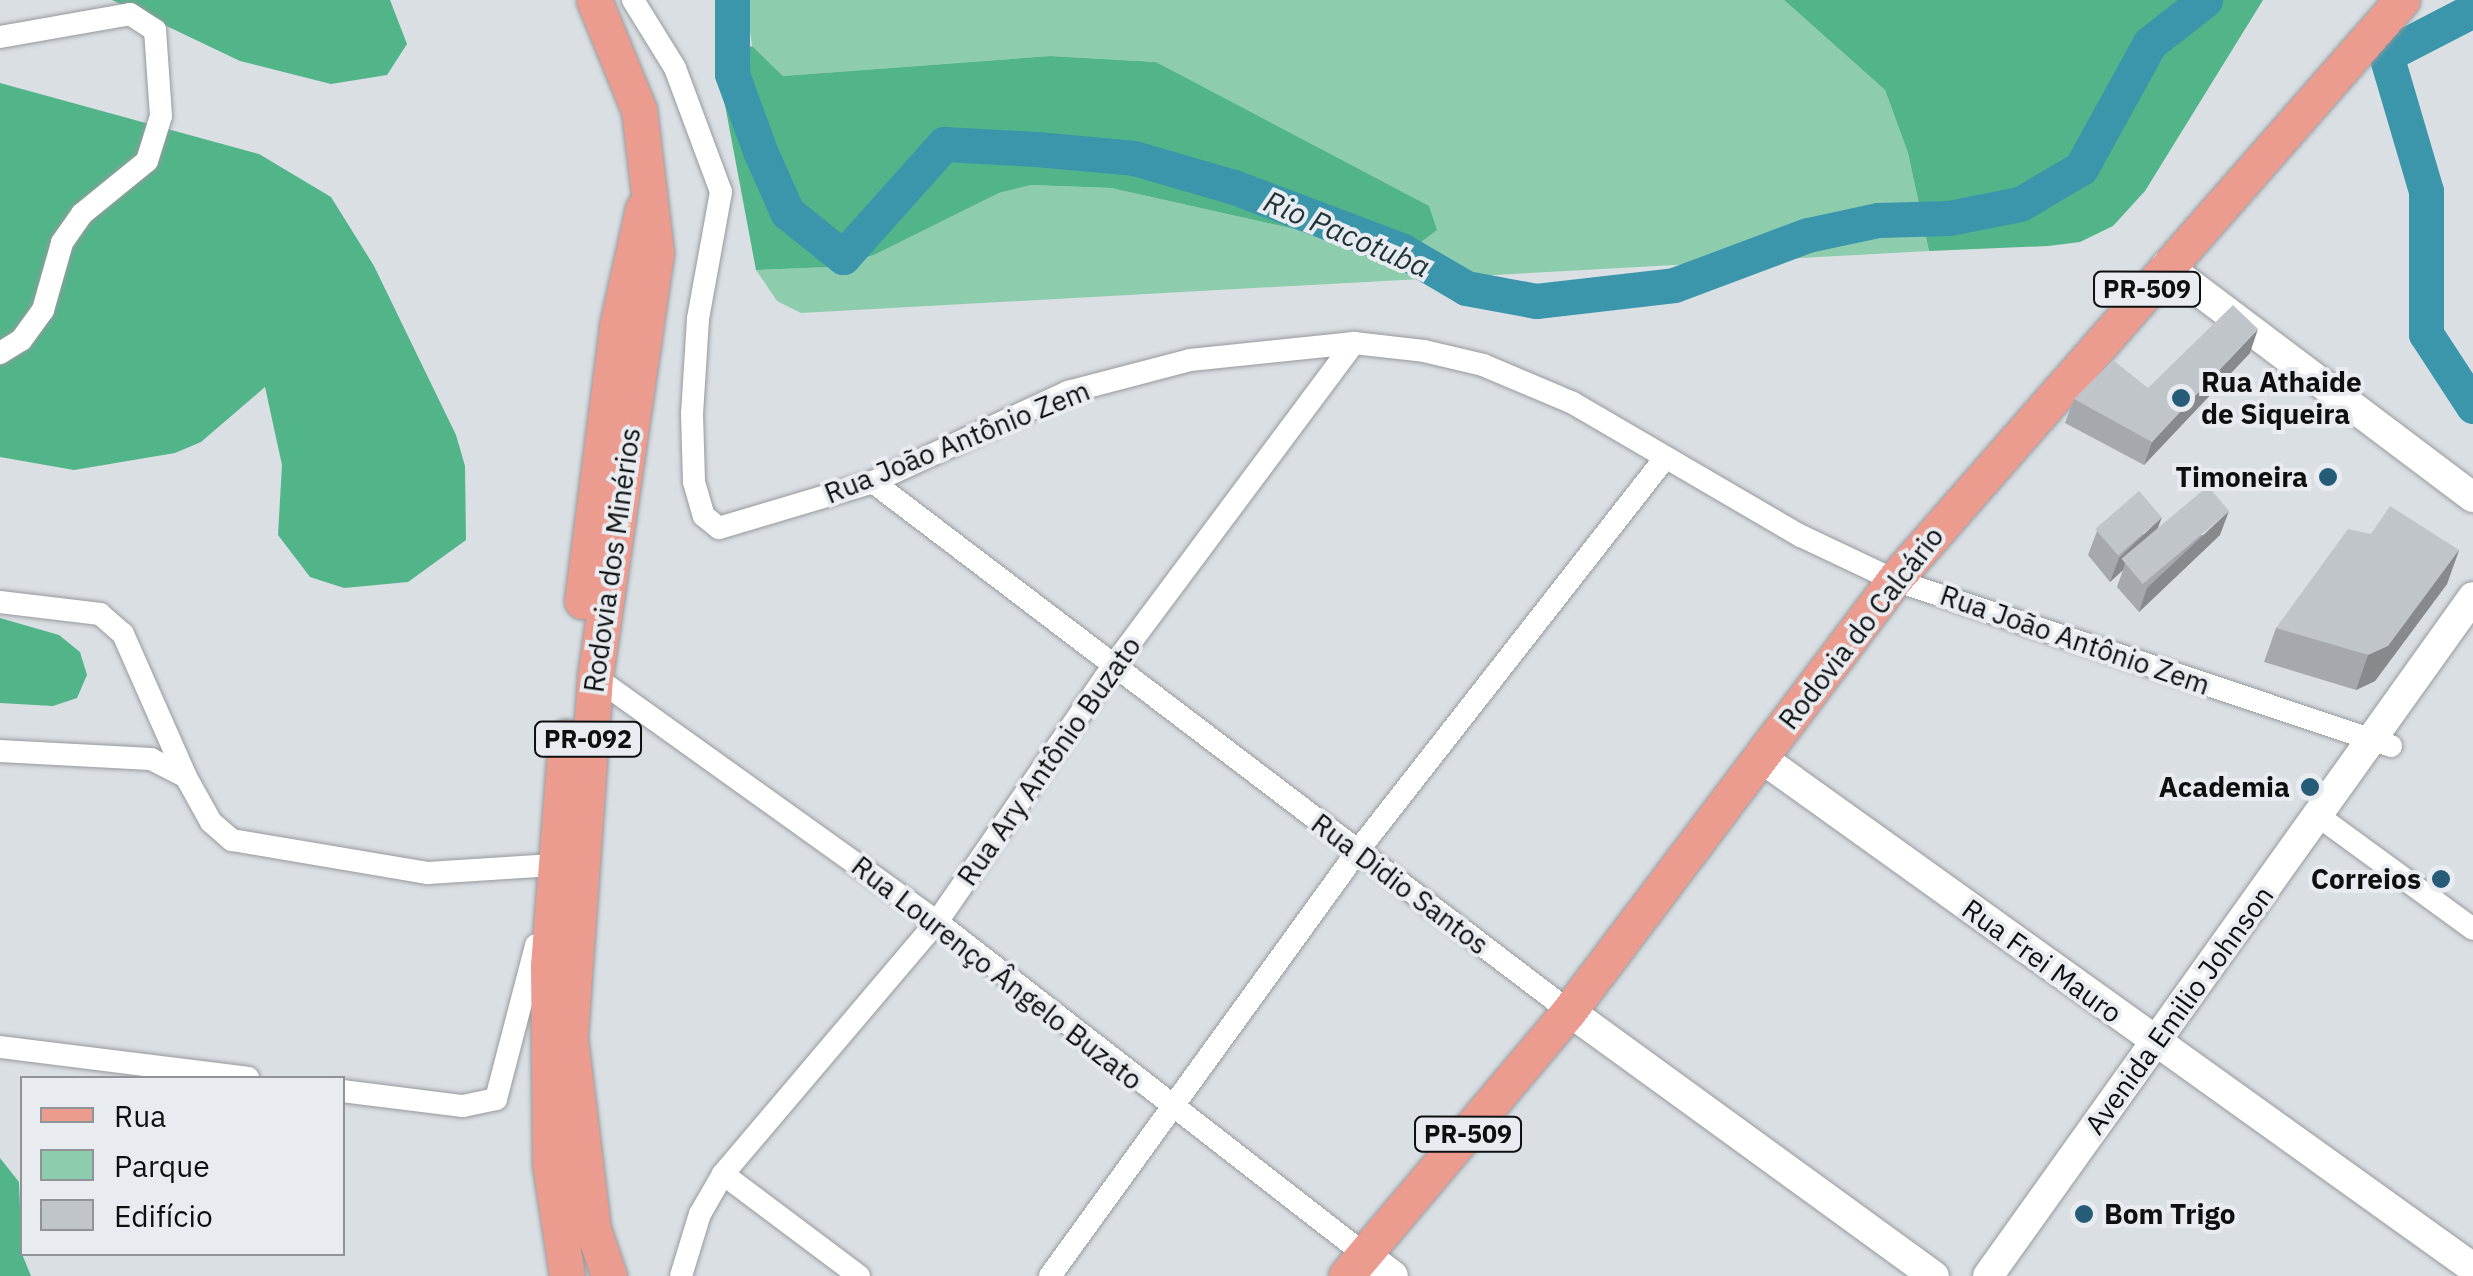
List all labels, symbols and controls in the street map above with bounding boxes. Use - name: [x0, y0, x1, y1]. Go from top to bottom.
- water label: Rio Pacotuba: [1259, 183, 1435, 285]
- road number: PR-509: [2092, 269, 2202, 309]
- place label: Rua Athaide de Siqueira: [2201, 365, 2362, 431]
- street label: Rua João Antônio Zem: [820, 373, 1094, 511]
- marker: Rua Athaide de Siqueira: [2170, 387, 2192, 409]
- street label: Rodovia dos Minérios: [577, 425, 647, 695]
- place label: Timoneira: [2176, 460, 2308, 494]
- marker: Timoneira: [2317, 466, 2339, 488]
- street label: Rodovia do Calcário: [1772, 520, 1950, 736]
- street label: Rua João Antônio Zem: [1936, 578, 2214, 702]
- street label: Rua Ary Antônio Buzato: [950, 630, 1148, 892]
- road number: PR-092: [533, 719, 643, 759]
- place label: Academia: [2159, 770, 2290, 804]
- marker: Academia: [2299, 776, 2321, 798]
- street label: Rua Didio Santos: [1305, 807, 1495, 961]
- street label: Rua Lourenço Ângelo Buzato: [845, 849, 1149, 1097]
- place label: Correios: [2311, 862, 2421, 896]
- marker: Correios: [2430, 868, 2452, 890]
- street label: Avenida Emilio Johnson: [2078, 879, 2280, 1141]
- street label: Rua Frei Mauro: [1956, 892, 2128, 1030]
- legend: [20, 1076, 345, 1256]
- text: Rua: [114, 1096, 166, 1135]
- road number: PR-509: [1413, 1114, 1523, 1154]
- text: Parque: [114, 1146, 210, 1185]
- text: Edifício: [114, 1196, 213, 1235]
- place label: Bom Trigo: [2104, 1197, 2236, 1231]
- marker: Bom Trigo: [2073, 1203, 2095, 1225]

